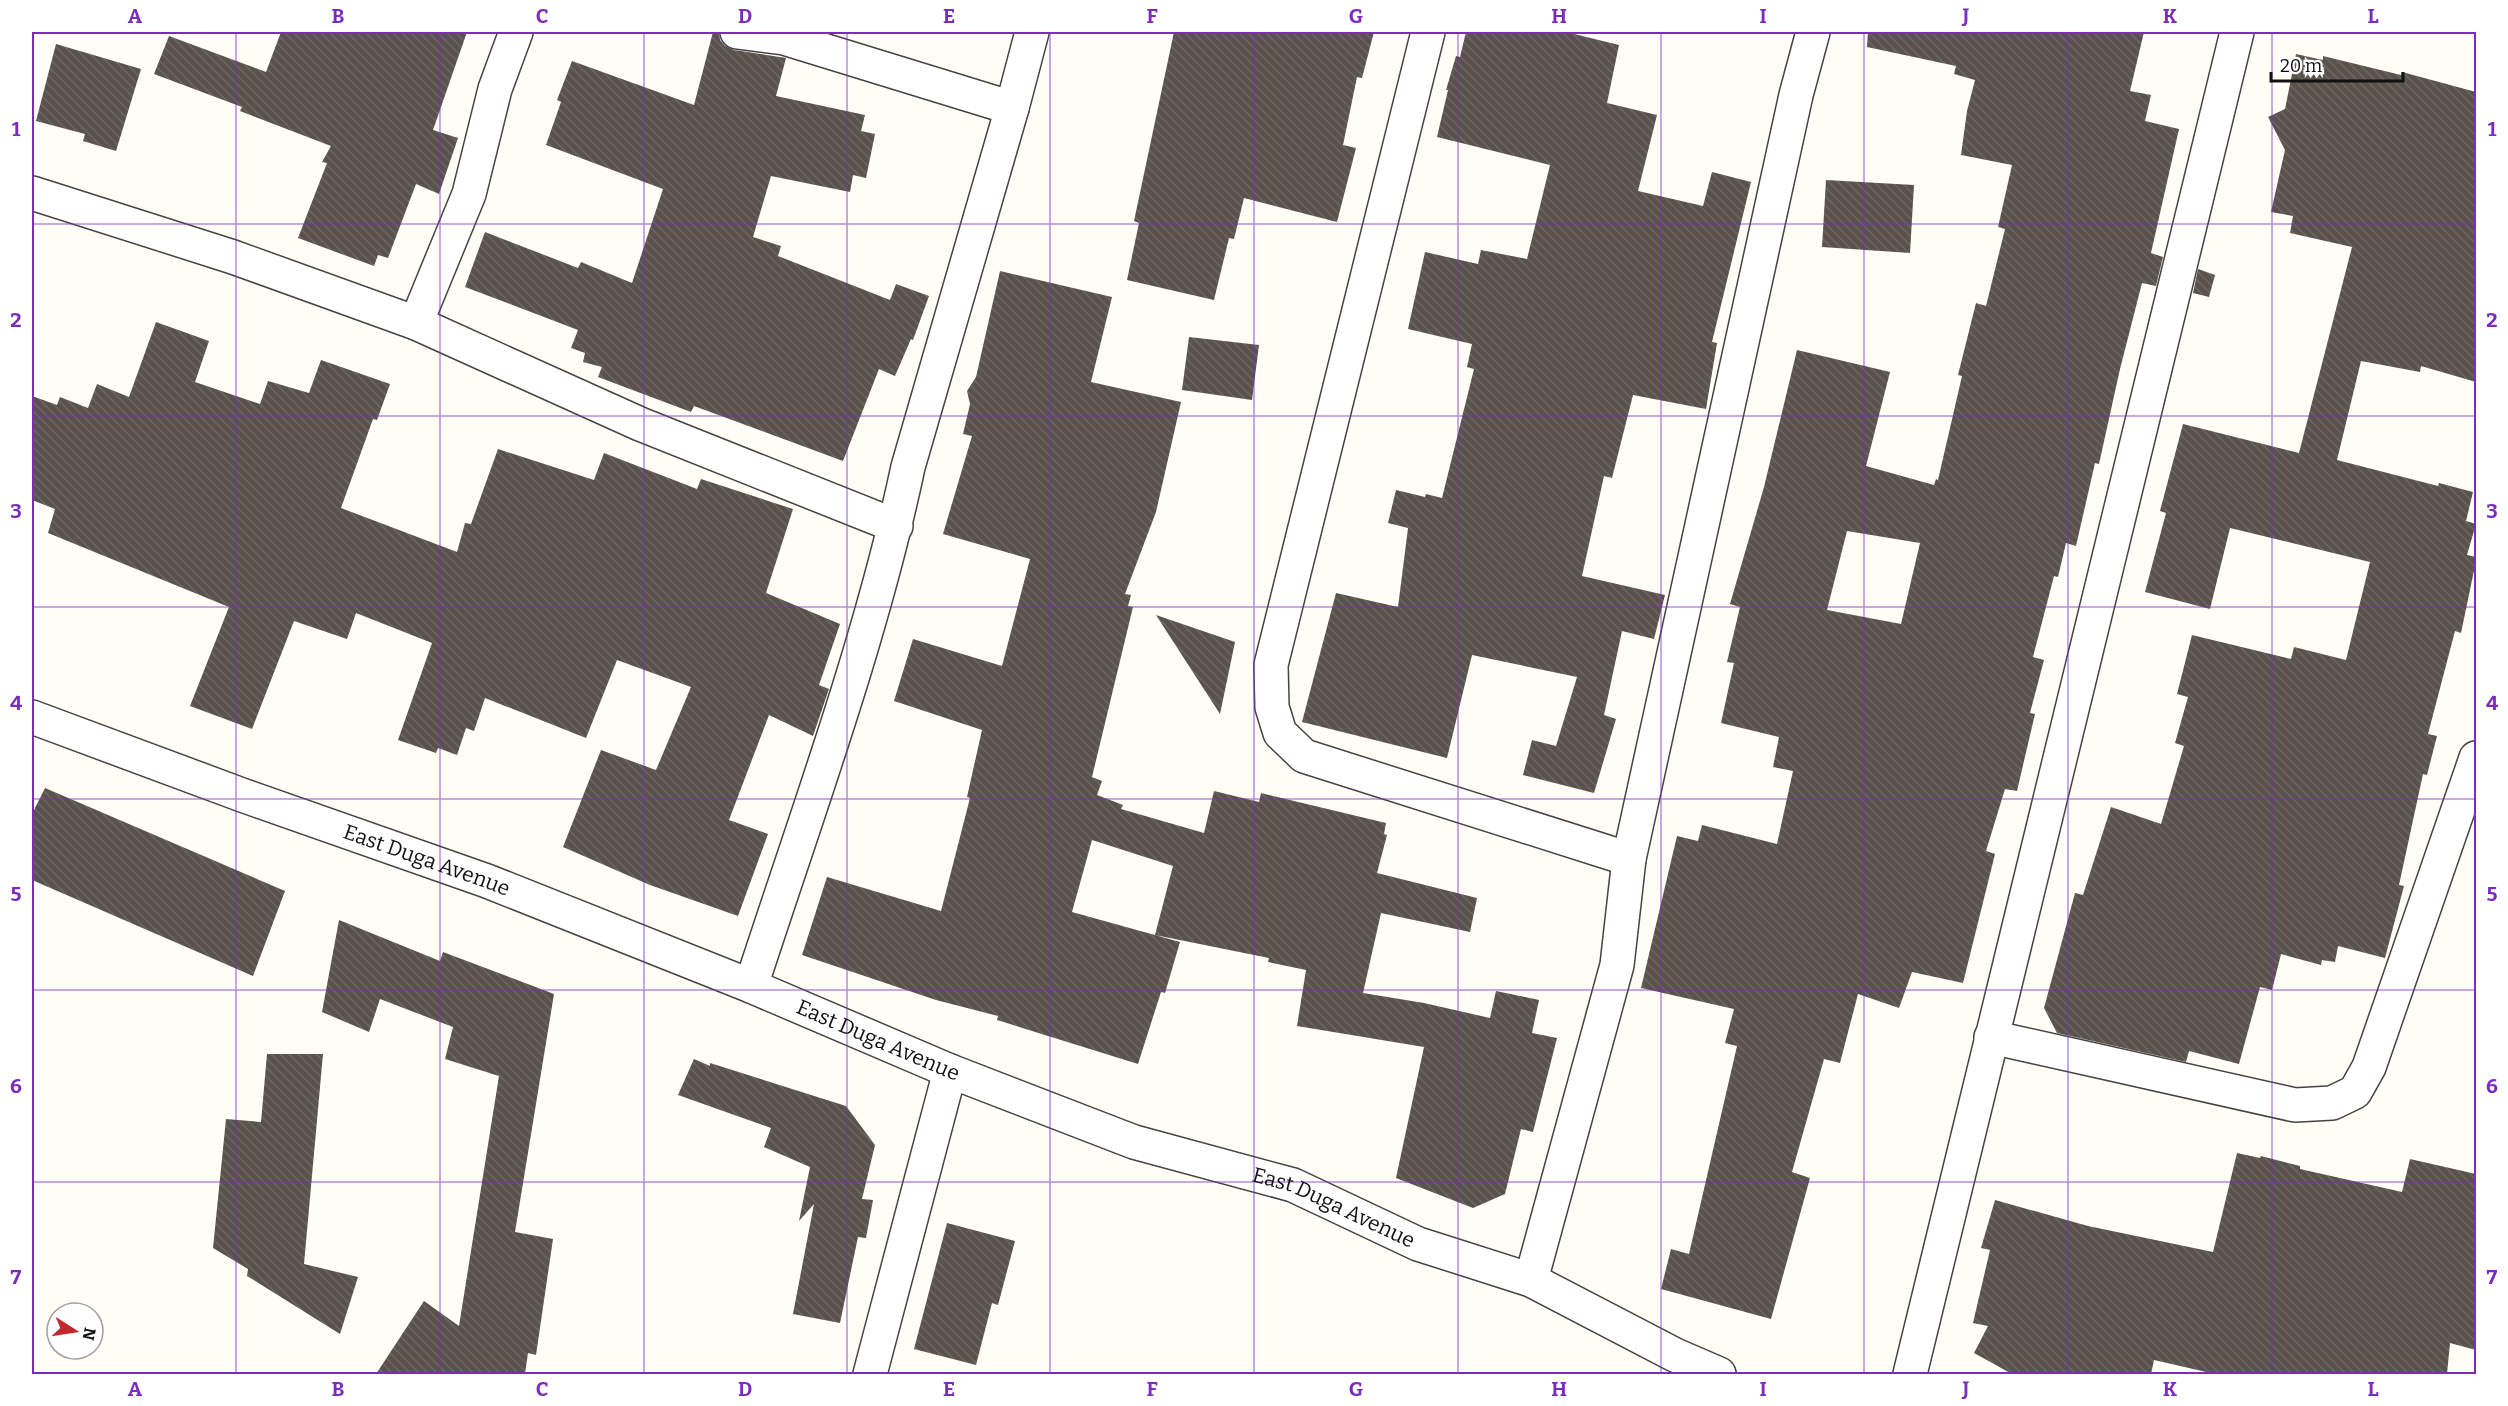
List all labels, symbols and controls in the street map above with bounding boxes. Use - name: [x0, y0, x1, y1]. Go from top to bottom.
- text: A: [128, 4, 143, 28]
- text: B: [332, 4, 345, 28]
- text: C: [536, 4, 548, 28]
- text: D: [738, 4, 752, 28]
- text: E: [943, 4, 955, 28]
- text: F: [1146, 4, 1158, 28]
- text: G: [1349, 4, 1363, 28]
- text: H: [1551, 4, 1567, 28]
- text: I: [1759, 4, 1767, 28]
- text: J: [1962, 4, 1970, 28]
- text: K: [2163, 4, 2178, 28]
- text: L: [2367, 4, 2379, 28]
- scale bar: [2271, 45, 2403, 83]
- text: 20 m: [2280, 55, 2322, 77]
- text: 1: [12, 117, 21, 141]
- text: 1: [2488, 117, 2497, 141]
- text: 2: [10, 308, 22, 332]
- text: 2: [2486, 308, 2498, 332]
- text: 3: [10, 499, 22, 523]
- text: 3: [2486, 499, 2498, 523]
- text: 4: [10, 691, 22, 715]
- text: 4: [2486, 691, 2498, 715]
- street label: East Duga Avenue: [340, 819, 514, 902]
- text: 5: [11, 882, 22, 906]
- text: 5: [2487, 882, 2498, 906]
- street label: East Duga Avenue: [793, 994, 963, 1086]
- text: 6: [10, 1074, 22, 1098]
- text: 6: [2486, 1074, 2498, 1098]
- street label: East Duga Avenue: [1249, 1162, 1419, 1254]
- text: 7: [11, 1265, 22, 1289]
- text: 7: [2487, 1265, 2498, 1289]
- north arrow: [45, 1301, 105, 1361]
- text: N: [79, 1326, 100, 1342]
- text: A: [128, 1377, 143, 1401]
- text: B: [332, 1377, 345, 1401]
- text: C: [536, 1377, 548, 1401]
- text: D: [738, 1377, 752, 1401]
- text: E: [943, 1377, 955, 1401]
- text: F: [1146, 1377, 1158, 1401]
- text: G: [1349, 1377, 1363, 1401]
- text: H: [1551, 1377, 1567, 1401]
- text: I: [1759, 1377, 1767, 1401]
- text: J: [1962, 1377, 1970, 1401]
- text: K: [2163, 1377, 2178, 1401]
- text: L: [2367, 1377, 2379, 1401]

